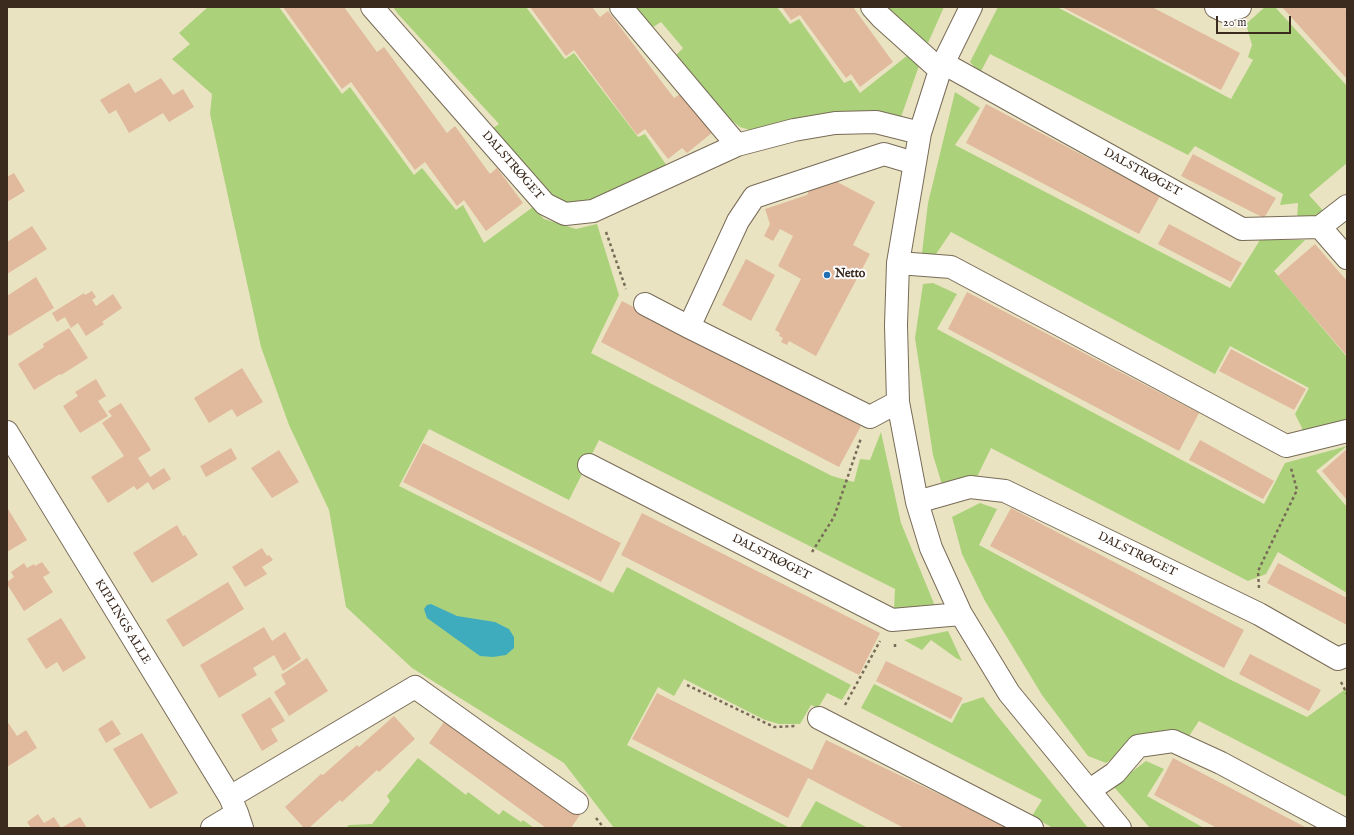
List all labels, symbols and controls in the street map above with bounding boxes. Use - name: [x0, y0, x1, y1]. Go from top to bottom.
- scale bar: [1218, 8, 1293, 34]
- text: 20 m: [1223, 15, 1246, 30]
- street label: DALSTRØGET: [478, 129, 546, 203]
- street label: DALSTRØGET: [1101, 146, 1183, 200]
- place label: Netto: [835, 268, 865, 282]
- marker: Netto: [822, 270, 832, 280]
- street label: DALSTRØGET: [1095, 530, 1179, 580]
- street label: DALSTRØGET: [729, 532, 813, 584]
- street label: KIPLINGS ALLE: [91, 577, 153, 667]

